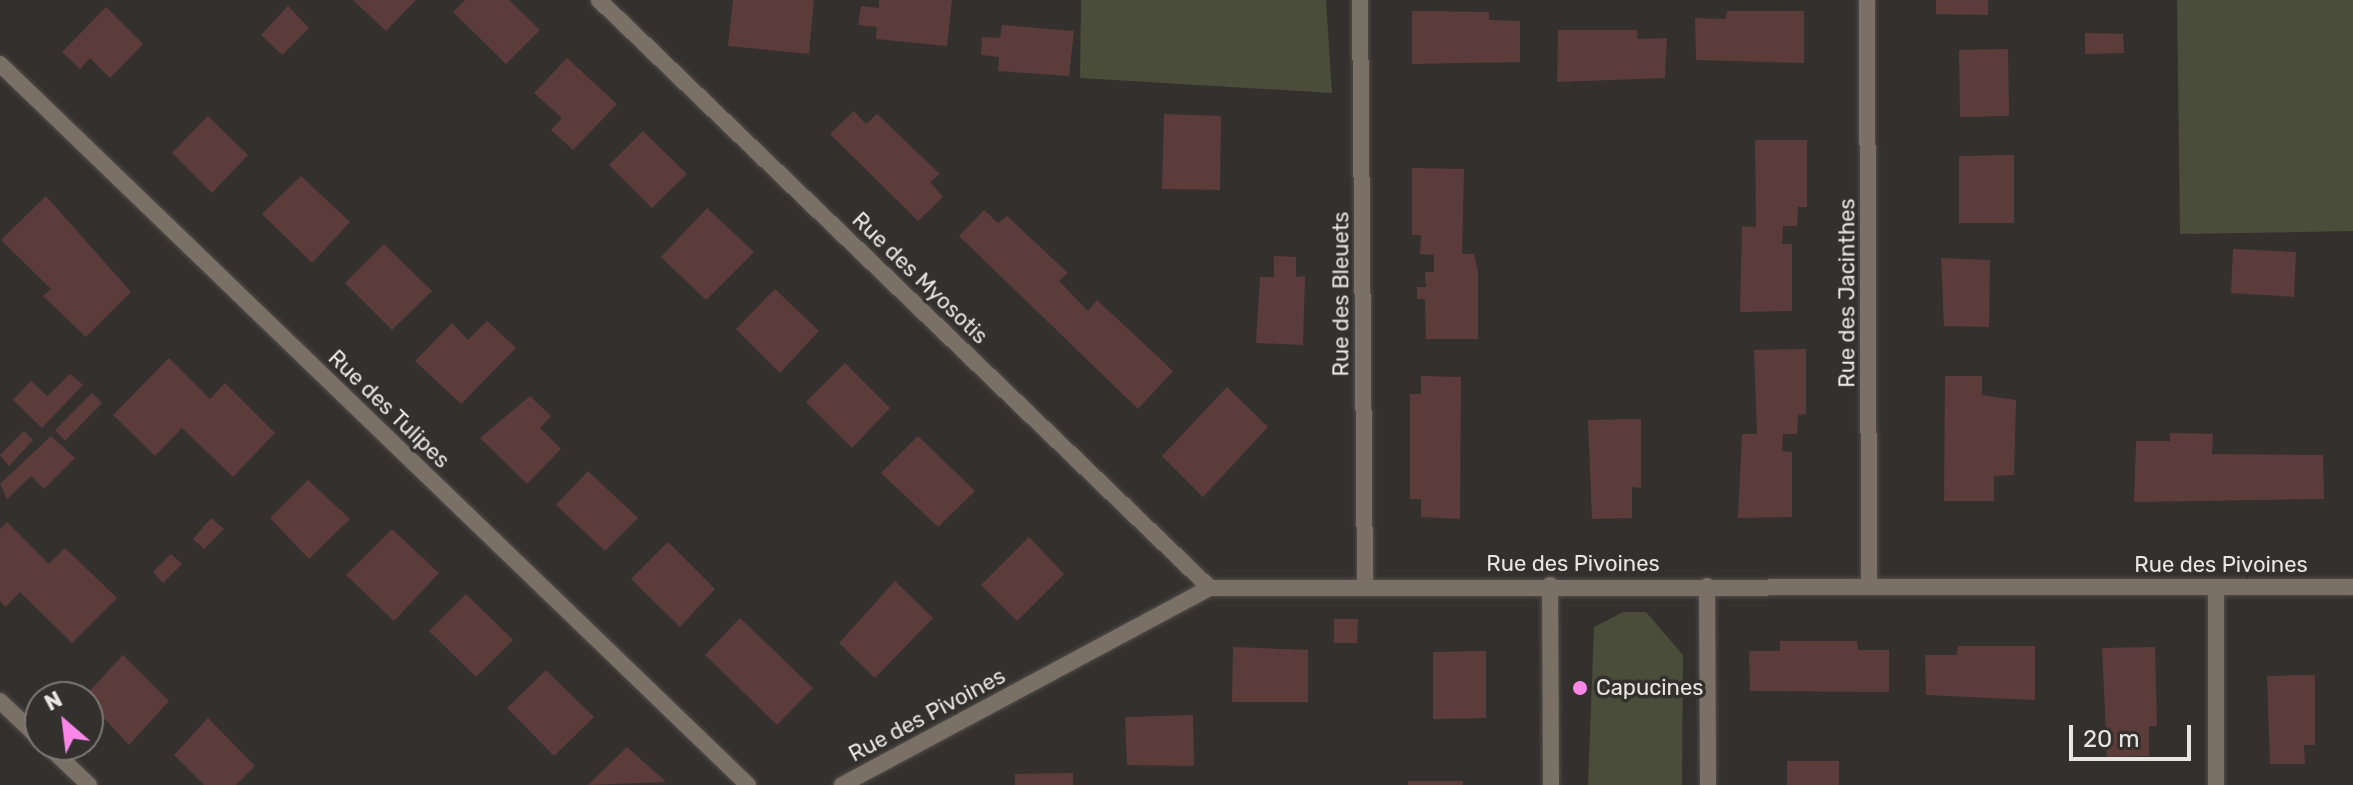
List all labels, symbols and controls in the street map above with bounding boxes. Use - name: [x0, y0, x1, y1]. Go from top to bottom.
- street label: Rue des Jacinthes: [1834, 198, 1860, 388]
- street label: Rue des Myosotis: [847, 207, 993, 349]
- street label: Rue des Bleuets: [1328, 211, 1354, 377]
- street label: Rue des Tulipes: [323, 344, 455, 474]
- street label: Rue des Pivoines: [1486, 551, 1660, 577]
- street label: Rue des Pivoines: [2134, 552, 2308, 578]
- street label: Rue des Pivoines: [844, 663, 1010, 767]
- place label: Capucines: [1596, 675, 1703, 701]
- marker: Capucines: [1571, 679, 1589, 697]
- north arrow: [24, 681, 104, 761]
- text: N: [40, 686, 67, 717]
- scale bar: [2073, 709, 2195, 759]
- text: 20 m: [2083, 725, 2140, 753]

